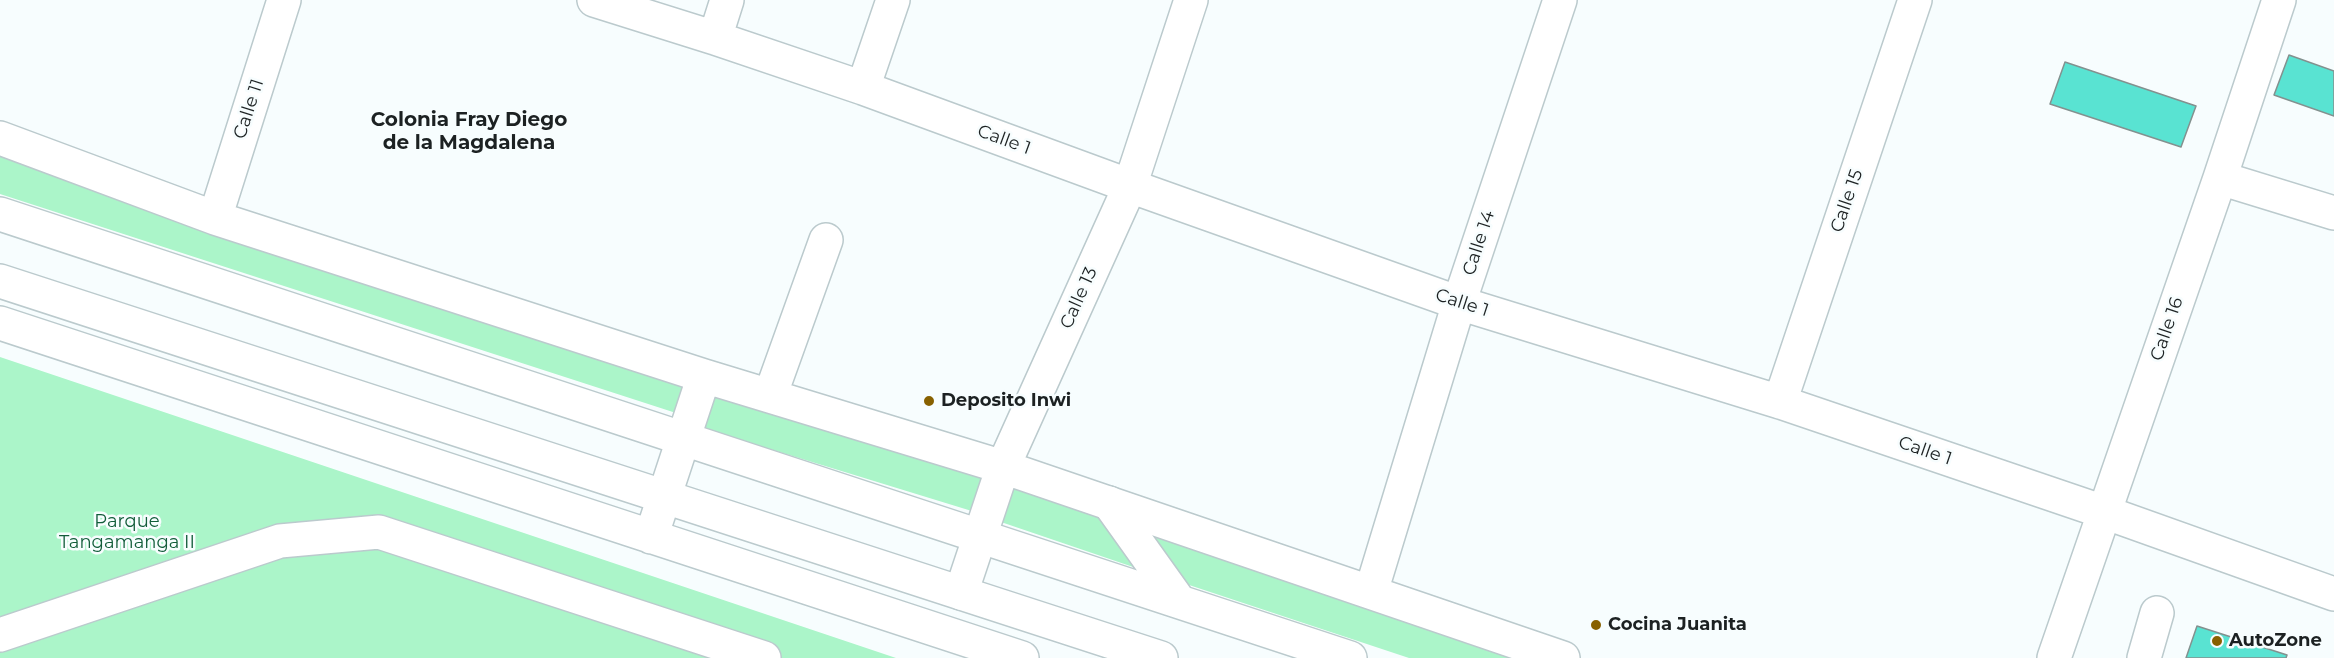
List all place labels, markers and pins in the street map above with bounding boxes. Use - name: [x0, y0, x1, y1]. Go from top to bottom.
- place label: Deposito Inwi: [941, 390, 1071, 412]
- marker: Deposito Inwi: [922, 394, 936, 408]
- place label: Cocina Juanita: [1608, 614, 1747, 636]
- marker: Cocina Juanita: [1589, 618, 1603, 632]
- place label: AutoZone: [2229, 630, 2322, 652]
- marker: AutoZone: [2210, 634, 2224, 648]

